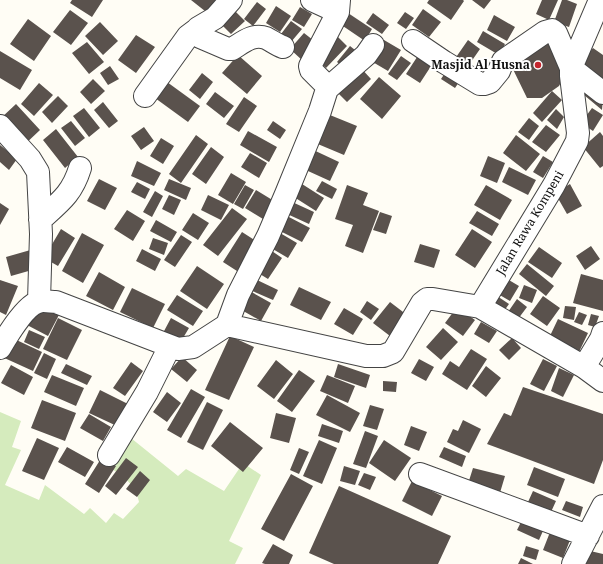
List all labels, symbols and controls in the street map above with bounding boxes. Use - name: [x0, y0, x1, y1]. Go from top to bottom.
- place label: Masjid Al Husna: [431, 56, 530, 73]
- marker: Masjid Al Husna: [533, 60, 543, 70]
- street label: Jalan Rawa Kompeni: [491, 167, 568, 279]

